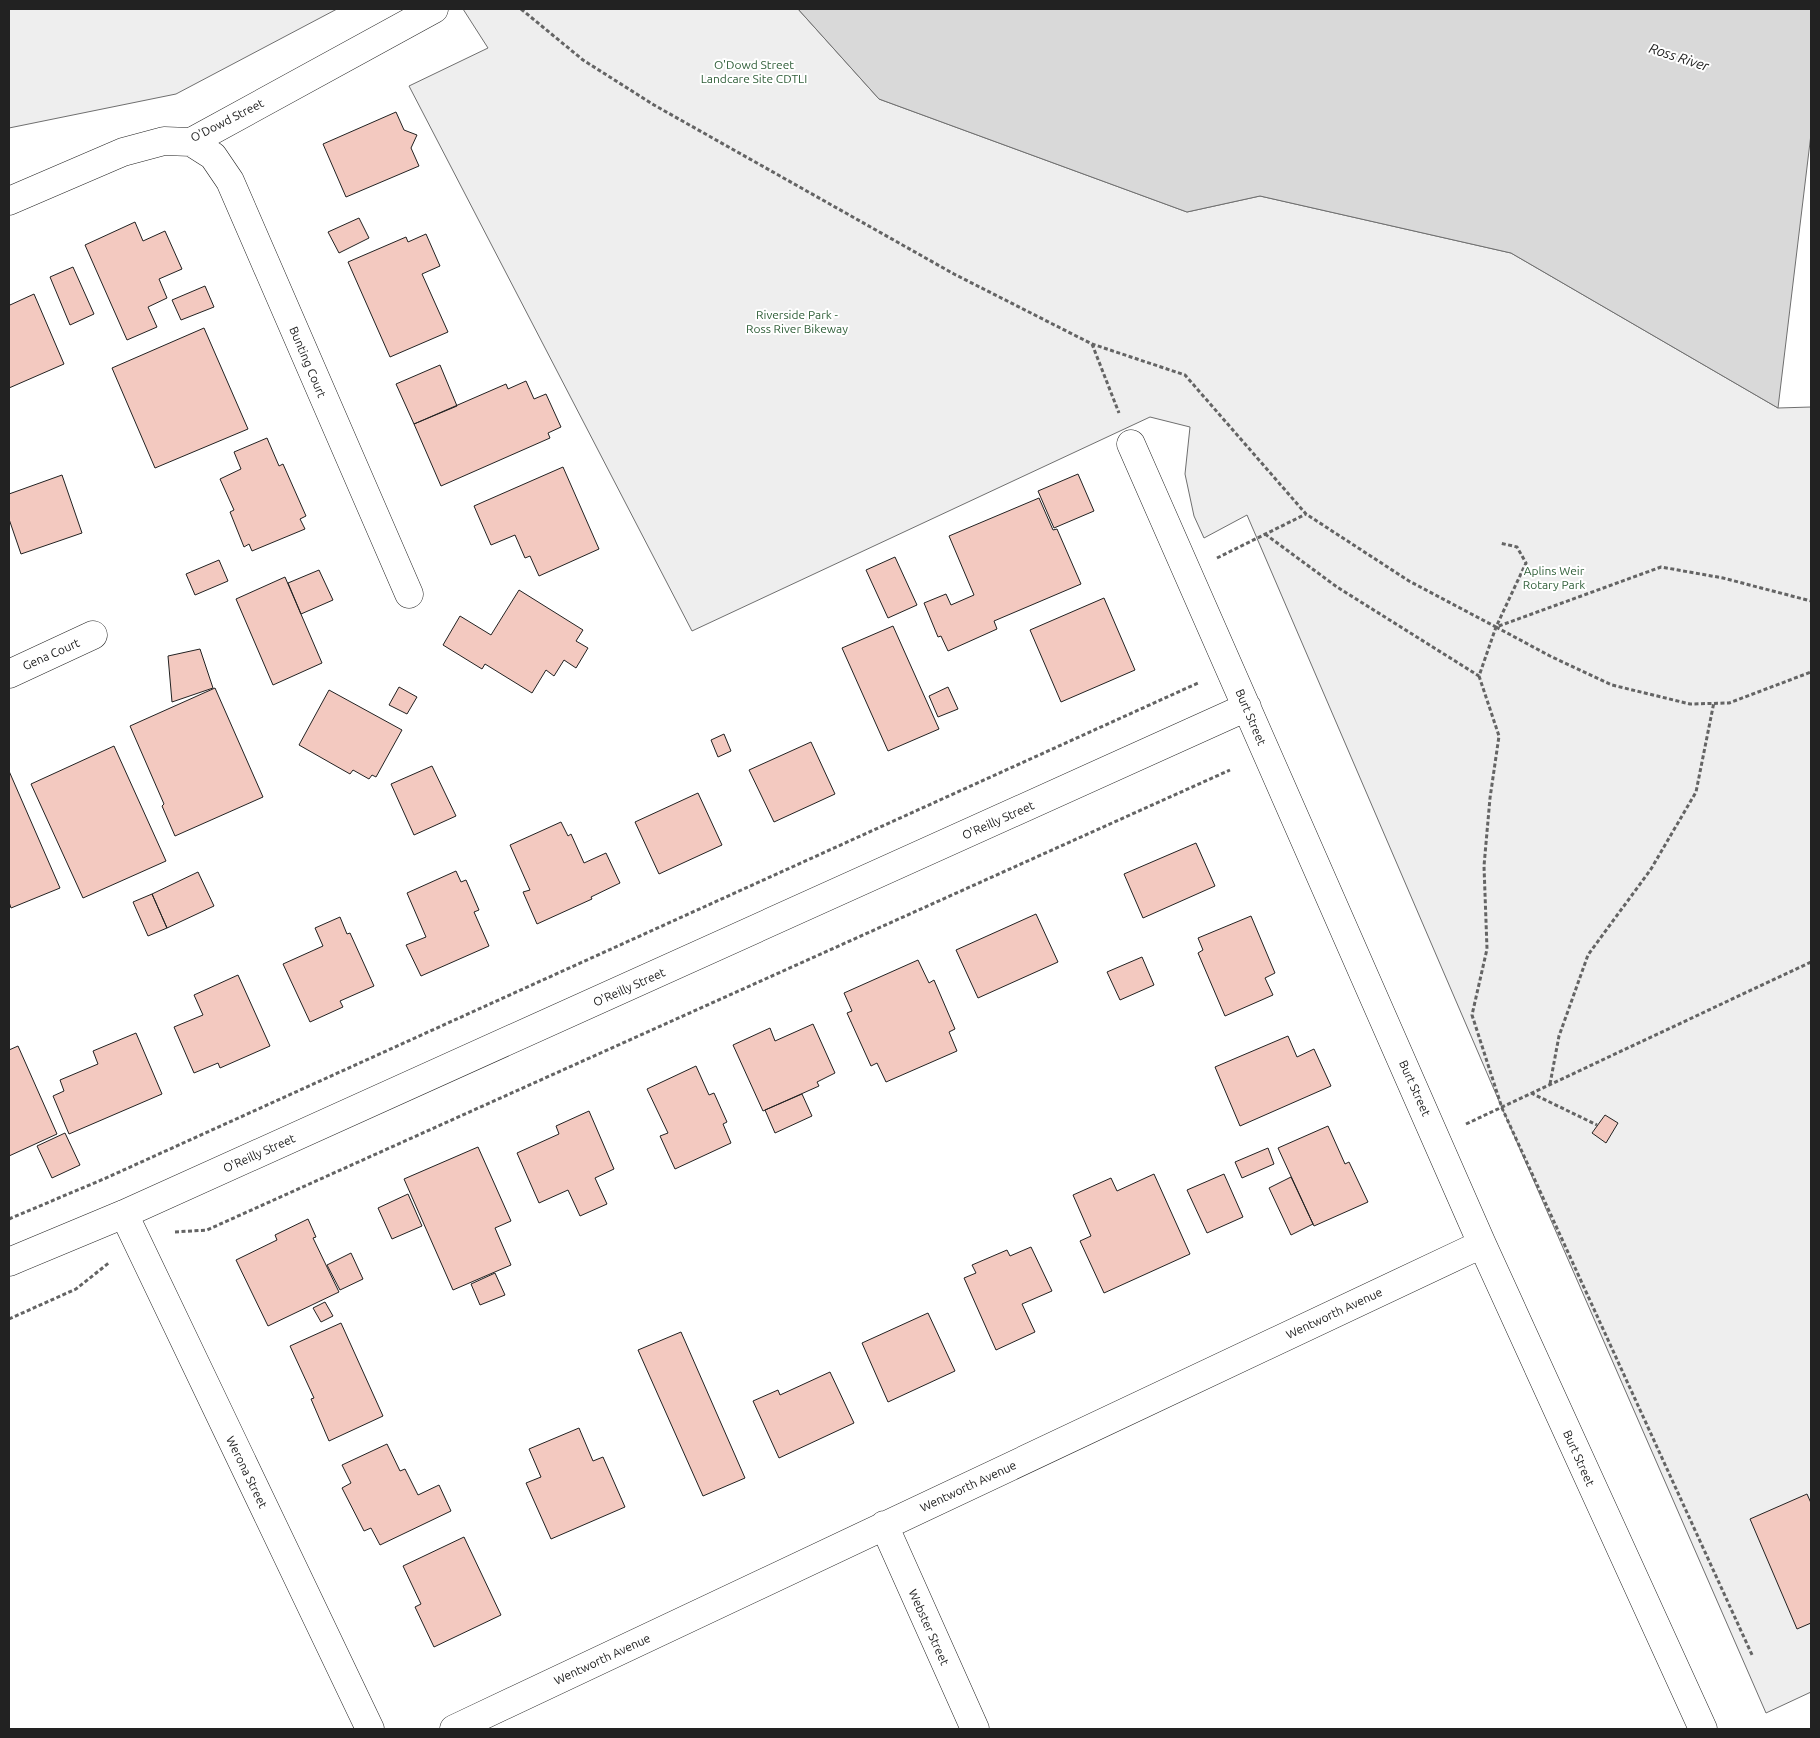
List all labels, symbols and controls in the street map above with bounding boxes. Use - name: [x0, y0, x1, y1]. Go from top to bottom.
- water label: Ross River: [1647, 40, 1712, 74]
- park label: O'Dowd Street Landcare Site CDTLI: [701, 58, 807, 85]
- street label: O'Dowd Street: [188, 96, 266, 144]
- park label: Riverside Park - Ross River Bikeway: [746, 308, 848, 335]
- street label: Bunting Court: [287, 325, 329, 400]
- park label: Aplins Weir Rotary Park: [1523, 564, 1585, 591]
- street label: Gena Court: [21, 636, 82, 672]
- street label: Burt Street: [1233, 687, 1269, 747]
- street label: O'Reilly Street: [960, 798, 1036, 842]
- street label: O'Reilly Street: [591, 965, 667, 1009]
- street label: Burt Street: [1397, 1058, 1433, 1118]
- street label: O'Reilly Street: [221, 1131, 297, 1175]
- street label: Wentworth Avenue: [1284, 1285, 1384, 1341]
- street label: Burt Street: [1561, 1428, 1597, 1488]
- street label: Werona Street: [224, 1434, 270, 1510]
- street label: Wentworth Avenue: [918, 1458, 1018, 1514]
- street label: Webster Street: [906, 1587, 952, 1667]
- street label: Wentworth Avenue: [552, 1631, 652, 1687]

